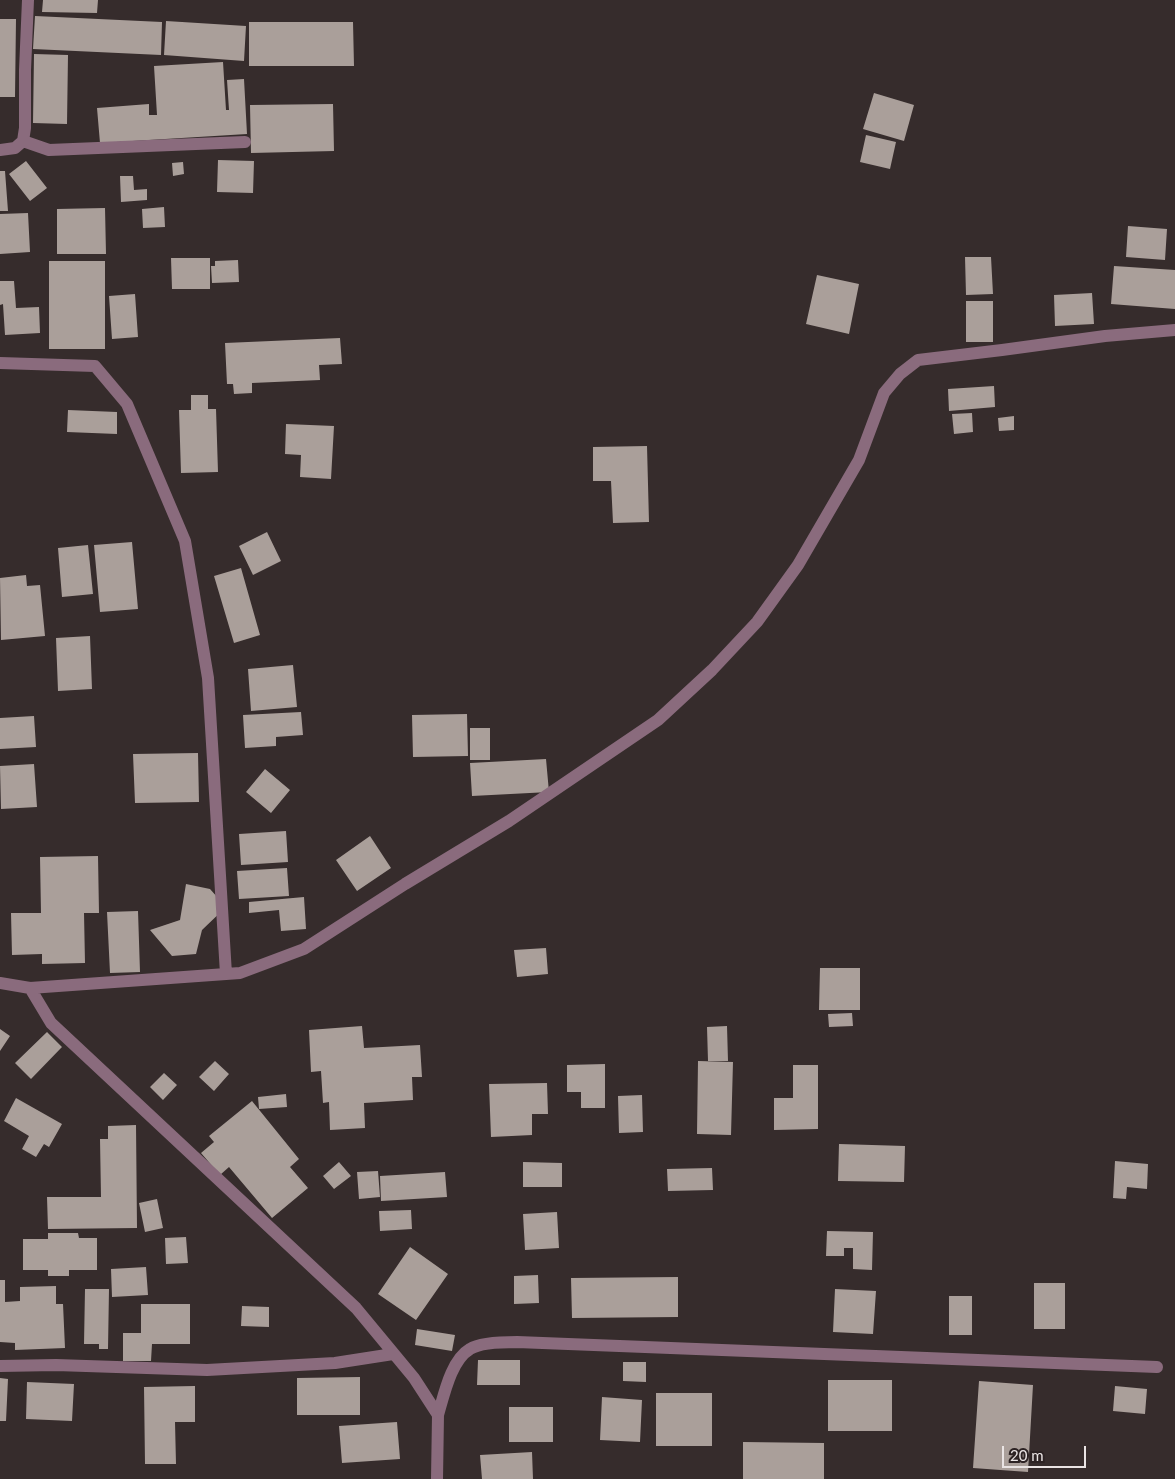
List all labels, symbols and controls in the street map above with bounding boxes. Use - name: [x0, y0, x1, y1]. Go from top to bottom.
- scale bar: [1005, 1436, 1089, 1468]
- text: 20 m: [1010, 1446, 1044, 1464]

